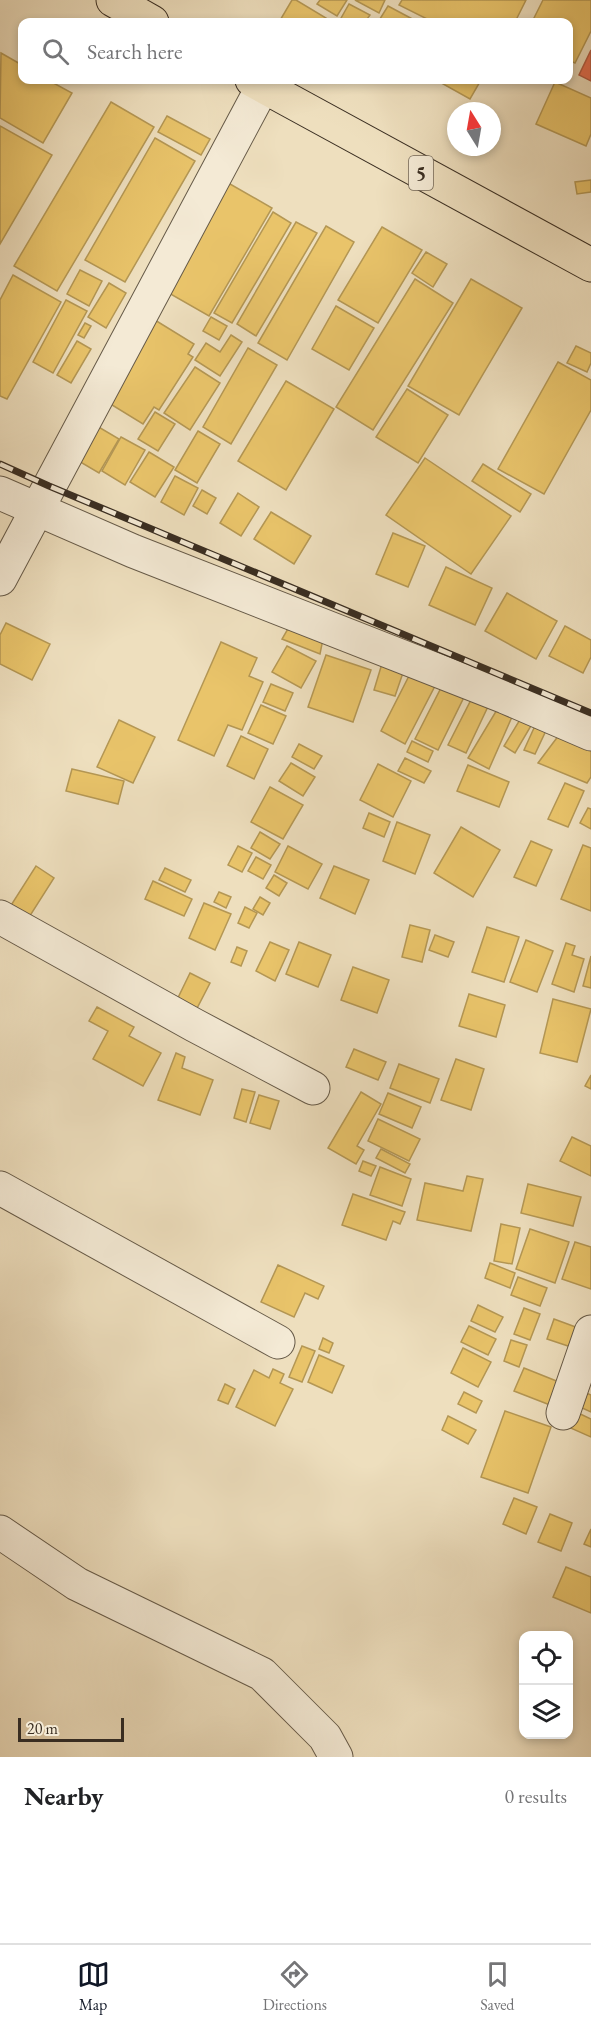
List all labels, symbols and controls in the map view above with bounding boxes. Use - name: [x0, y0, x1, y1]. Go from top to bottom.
- search box: [18, 18, 573, 84]
- icon: search: [39, 35, 72, 68]
- text: Search here: [87, 37, 182, 66]
- north arrow: [447, 102, 501, 156]
- road number: 5: [409, 156, 433, 190]
- map controls: [519, 1631, 573, 1739]
- button: locate: [519, 1631, 573, 1685]
- button: layers: [519, 1685, 573, 1739]
- scale bar: [18, 1715, 124, 1742]
- text: 20 m: [27, 1718, 58, 1739]
- text: Nearby: [24, 1779, 104, 1813]
- text: 0 results: [504, 1783, 567, 1809]
- tab: Map: [77, 1958, 110, 2015]
- tab: Directions: [263, 1958, 327, 2015]
- tab: Saved: [480, 1958, 514, 2015]

